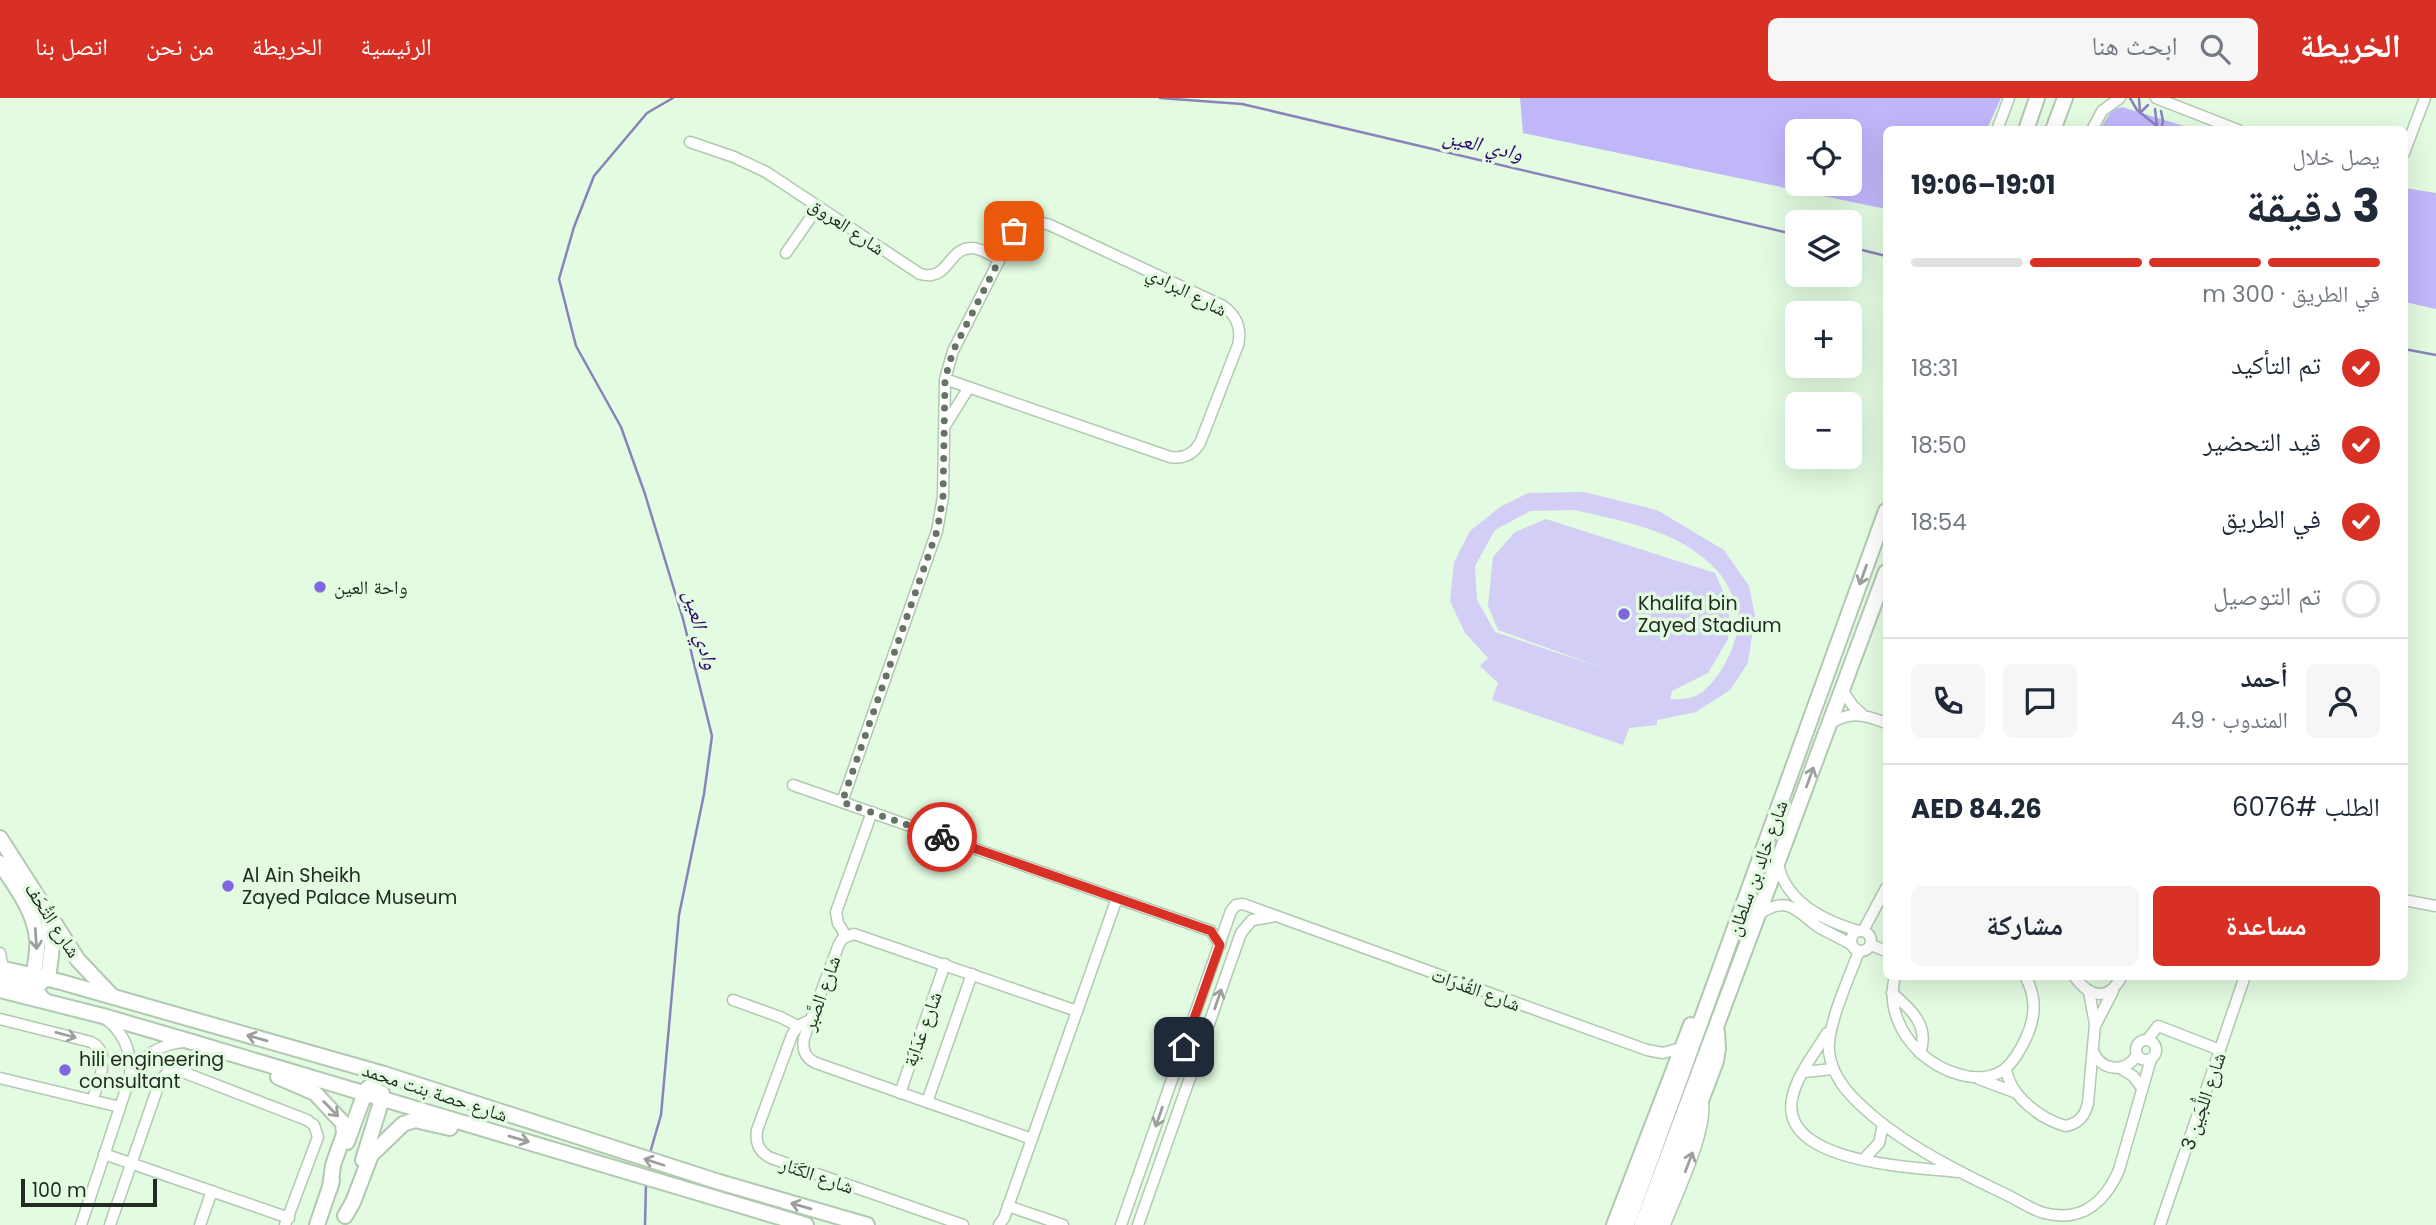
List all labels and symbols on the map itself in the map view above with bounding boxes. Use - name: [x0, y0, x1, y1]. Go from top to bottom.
- water label: وادي العين: [1440, 121, 1526, 170]
- street label: شارع العروق: [803, 191, 890, 262]
- pin: [984, 201, 1044, 261]
- street label: شارع البرادي: [1141, 260, 1232, 325]
- one-way arrow: [1856, 564, 1868, 586]
- place label: واحة العين: [334, 574, 408, 601]
- marker: واحة العين: [312, 579, 328, 595]
- water label: وادي العين: [675, 587, 726, 673]
- place label: Khalifa bin Zayed Stadium: [1638, 590, 1782, 639]
- marker: Khalifa bin Zayed Stadium: [1616, 606, 1632, 622]
- one-way arrow: [1805, 766, 1818, 788]
- street label: شارع خالِد بن سلطان: [1720, 797, 1795, 940]
- courier: [907, 802, 977, 872]
- place label: Al Ain Sheikh Zayed Palace Museum: [242, 862, 457, 911]
- street label: شارع التُّحَف: [18, 877, 87, 963]
- marker: Al Ain Sheikh Zayed Palace Museum: [220, 878, 236, 894]
- one-way arrow: [30, 927, 43, 950]
- street label: شارع الصَّبر: [795, 952, 847, 1035]
- street label: شارع القُدْرَات: [1428, 961, 1524, 1018]
- street label: شارع عَدَابَة: [896, 988, 949, 1071]
- one-way arrow: [1213, 988, 1225, 1010]
- pin: [1154, 1017, 1214, 1077]
- one-way arrow: [54, 1029, 77, 1042]
- one-way arrow: [246, 1031, 268, 1044]
- place label: hili engineering consultant: [79, 1046, 224, 1095]
- street label: شارع اللُّجَين 3: [2174, 1049, 2233, 1153]
- street label: شارع حصة بنت محمد: [359, 1056, 511, 1129]
- marker: hili engineering consultant: [57, 1062, 73, 1078]
- one-way arrow: [323, 1100, 340, 1117]
- one-way arrow: [1152, 1105, 1164, 1127]
- one-way arrow: [508, 1134, 530, 1147]
- street label: شارع الكَنَار: [775, 1150, 857, 1201]
- one-way arrow: [1684, 1151, 1696, 1173]
- one-way arrow: [643, 1154, 665, 1167]
- scale bar: [21, 1176, 158, 1208]
- one-way arrow: [791, 1199, 813, 1212]

